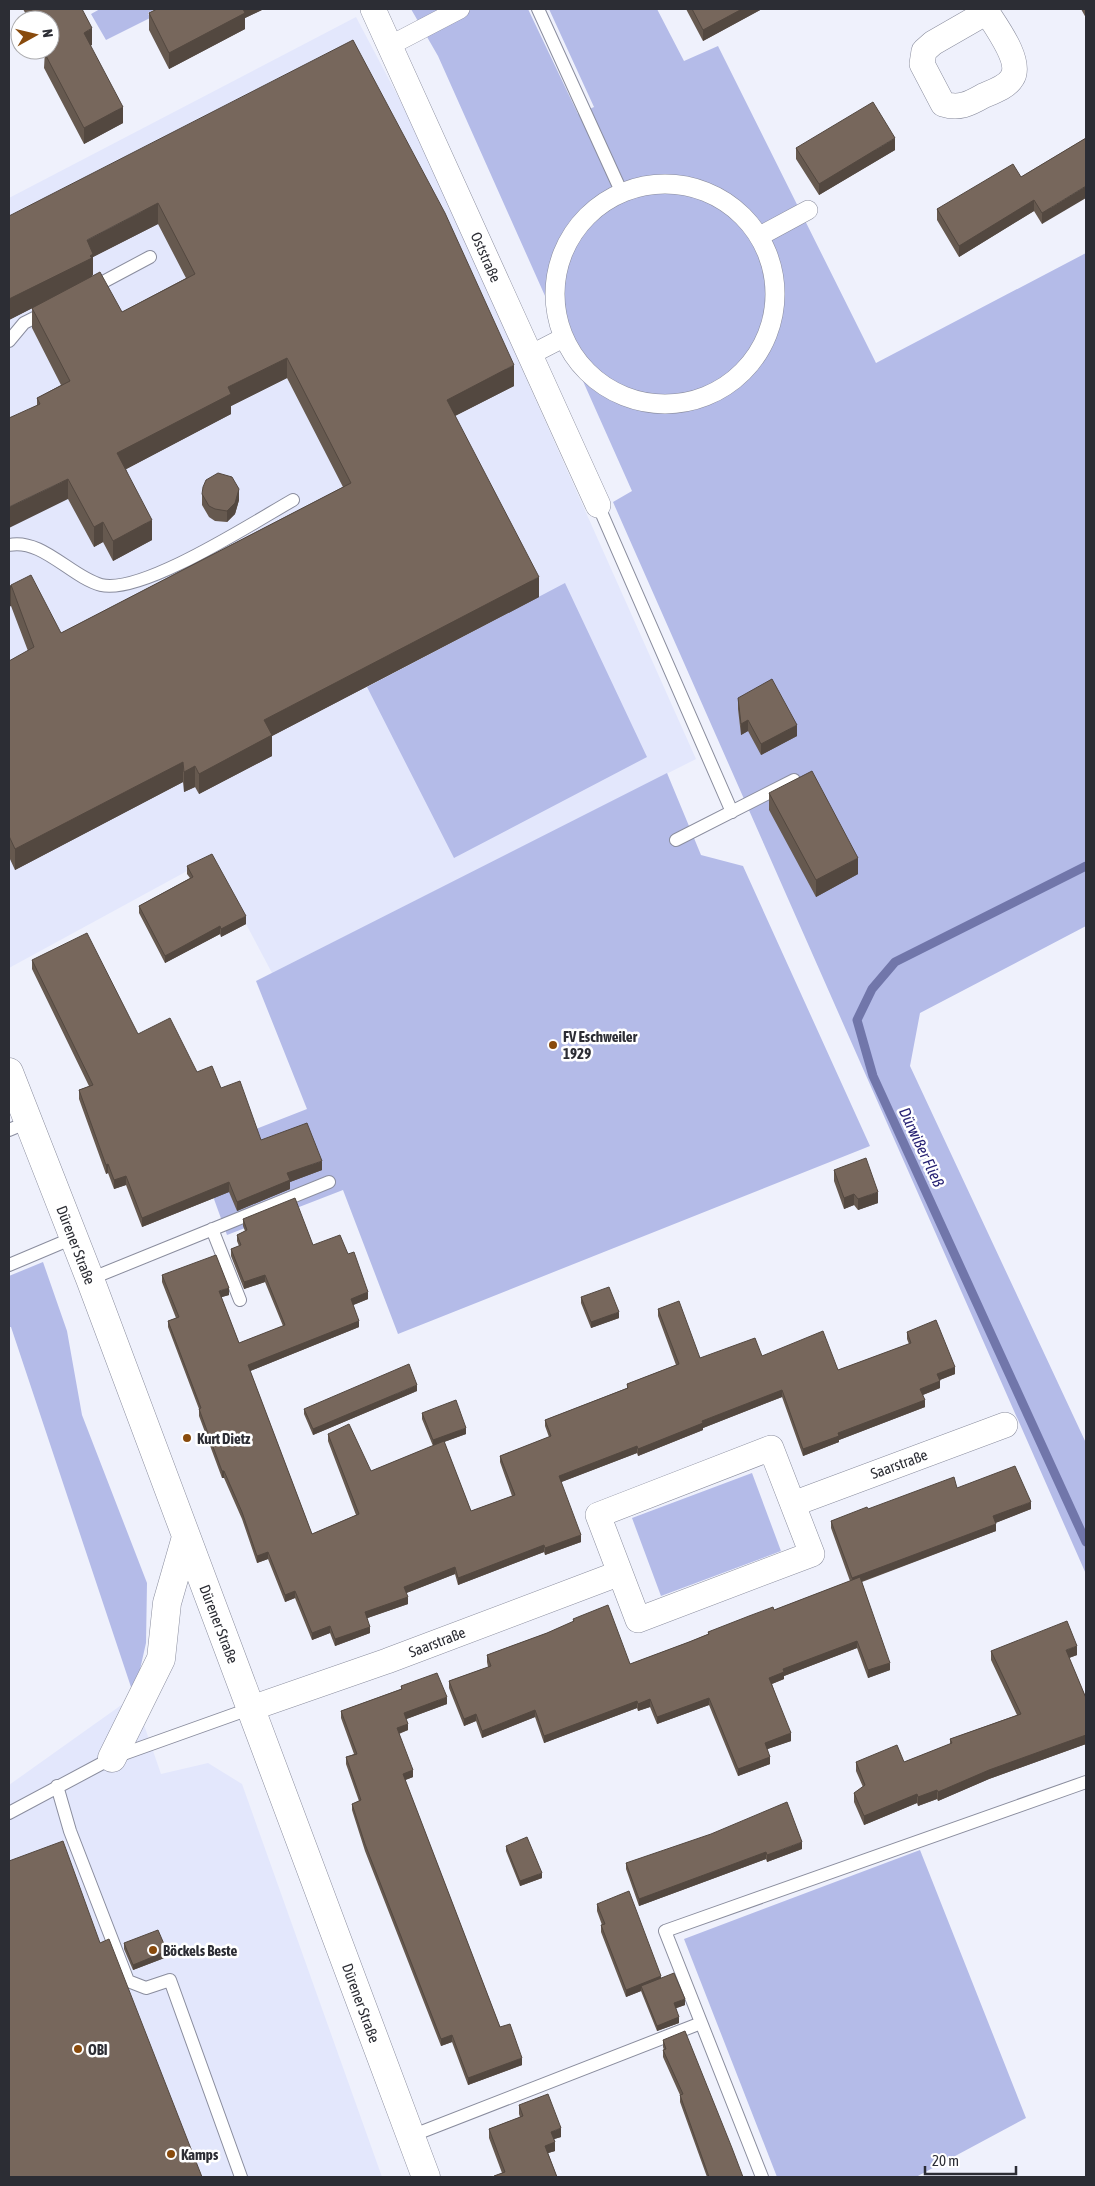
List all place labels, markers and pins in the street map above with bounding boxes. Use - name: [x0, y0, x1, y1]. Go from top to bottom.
- place label: FV Eschweiler 1929: [563, 1028, 638, 1062]
- marker: FV Eschweiler 1929: [547, 1039, 559, 1051]
- place label: Kurt Dietz: [197, 1430, 251, 1447]
- marker: Kurt Dietz: [181, 1432, 193, 1444]
- place label: Böckels Beste: [163, 1942, 238, 1959]
- marker: Böckels Beste: [147, 1944, 159, 1956]
- place label: OBI: [88, 2041, 108, 2058]
- marker: OBI: [72, 2043, 84, 2055]
- place label: Kamps: [181, 2146, 219, 2163]
- marker: Kamps: [165, 2148, 177, 2160]

